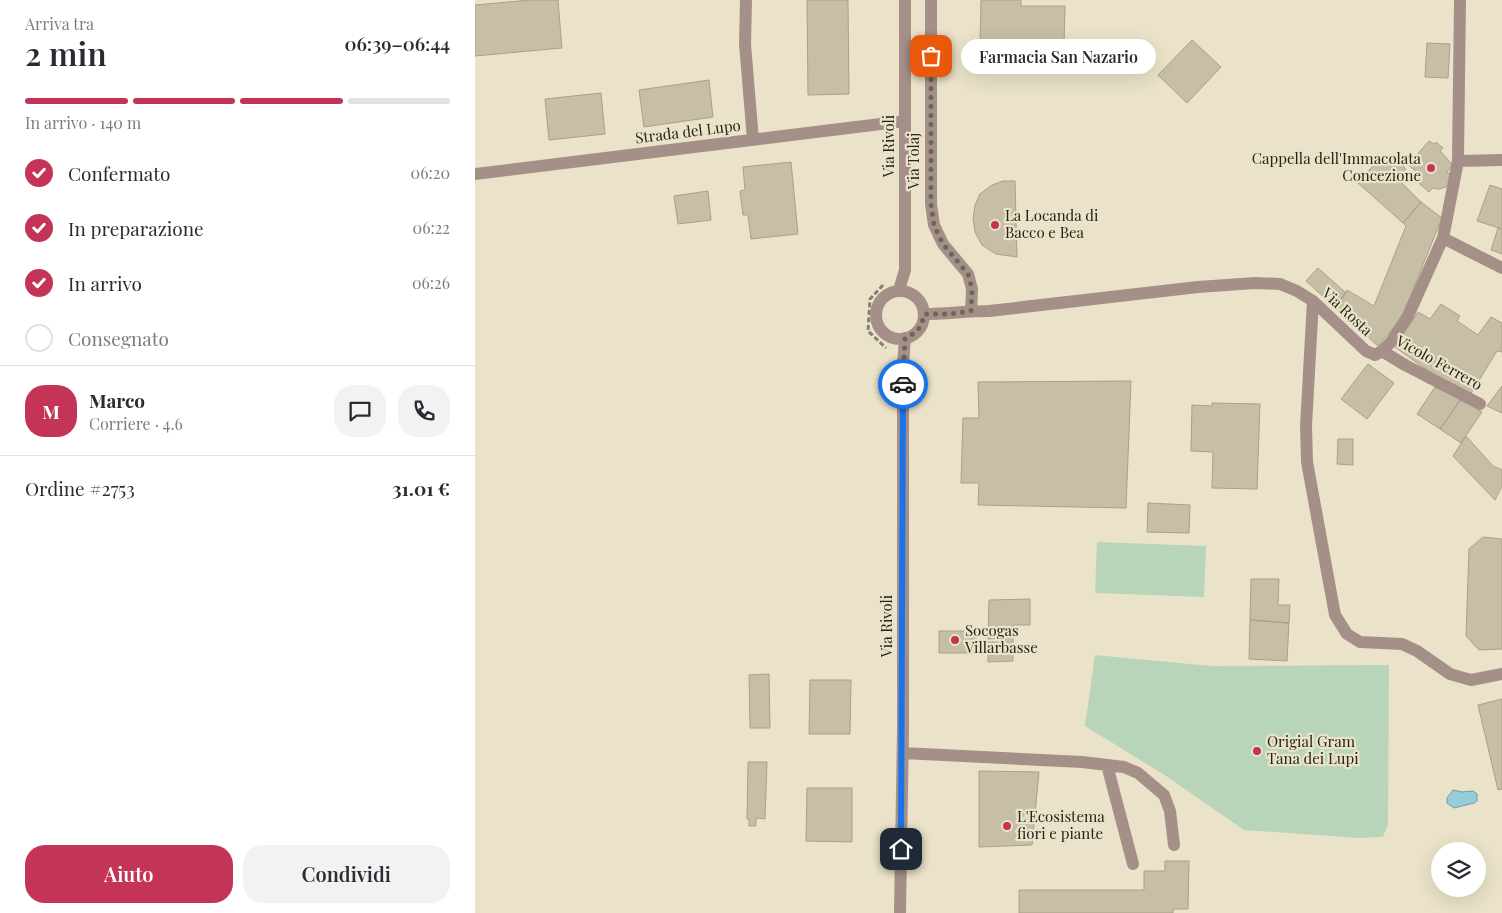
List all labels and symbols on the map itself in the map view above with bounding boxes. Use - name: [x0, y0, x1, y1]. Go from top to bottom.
- pin: [910, 35, 952, 77]
- callout: Farmacia San Nazario: [961, 38, 1156, 74]
- street label: Via Rivoli: [878, 114, 898, 178]
- street label: Strada del Lupo: [634, 115, 742, 147]
- street label: Via Tolaj: [903, 133, 923, 190]
- place label: Cappella dell'Immacolata Concezione: [1252, 148, 1422, 185]
- marker: Cappella dell'Immacolata Concezione: [1425, 162, 1437, 174]
- place label: La Locanda di Bacco e Bea: [1005, 205, 1099, 242]
- marker: La Locanda di Bacco e Bea: [989, 219, 1001, 231]
- street label: Via Rosta: [1317, 282, 1378, 340]
- street label: Vicolo Ferrero: [1392, 330, 1486, 394]
- courier: [878, 359, 928, 409]
- street label: Via Rivoli: [876, 594, 896, 658]
- place label: Socogas Villarbasse: [964, 620, 1038, 657]
- marker: Socogas Villarbasse: [949, 634, 961, 646]
- place label: Origial Gram Tana dei Lupi: [1267, 731, 1359, 768]
- marker: Origial Gram Tana dei Lupi: [1251, 745, 1263, 757]
- place label: L'Ecosistema fiori e piante: [1017, 806, 1105, 843]
- marker: L'Ecosistema fiori e piante: [1001, 820, 1013, 832]
- pin: [880, 828, 922, 870]

